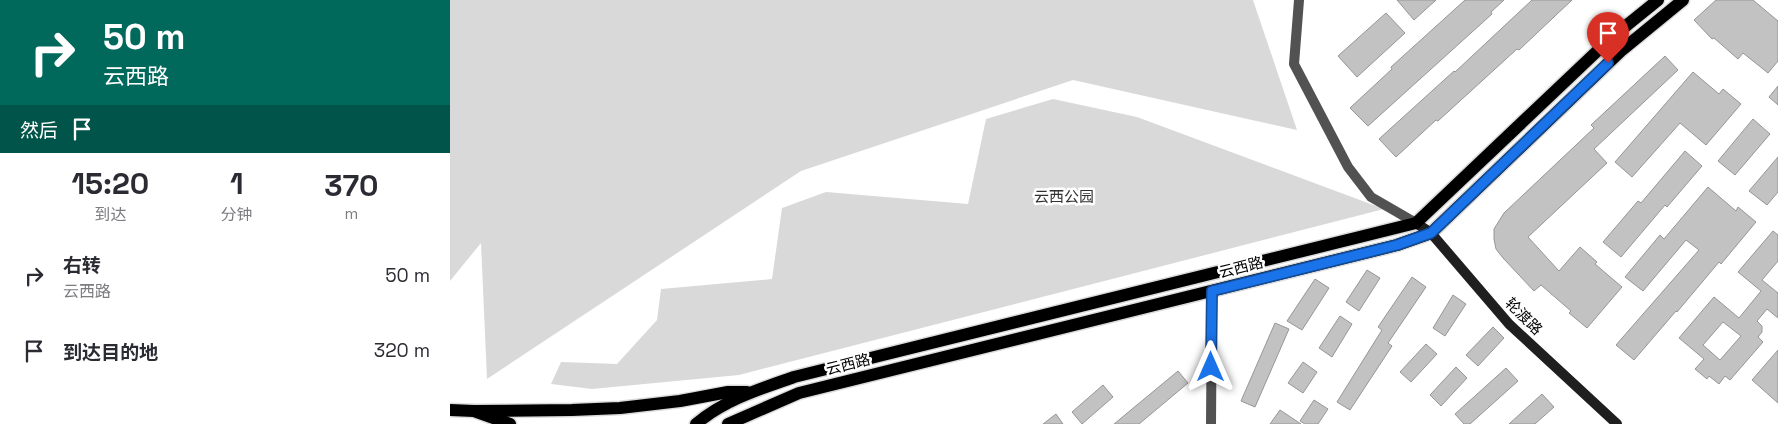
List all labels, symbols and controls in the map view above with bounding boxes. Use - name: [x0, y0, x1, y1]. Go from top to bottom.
- pin: [1587, 12, 1629, 63]
- text: 50 m: [103, 15, 185, 59]
- icon: arrive: [1594, 19, 1622, 47]
- icon: right: [20, 20, 85, 85]
- text: 云西路: [103, 62, 169, 90]
- icon: arrive: [68, 115, 96, 143]
- text: 然后: [20, 118, 58, 143]
- text: 15:20: [72, 164, 149, 203]
- text: 1: [230, 164, 244, 203]
- text: 370: [324, 166, 378, 205]
- park label: 云西公园: [1034, 187, 1094, 206]
- text: m: [344, 203, 358, 224]
- text: 到达: [94, 204, 126, 225]
- text: 分钟: [221, 204, 253, 225]
- street label: 云西路: [1217, 252, 1265, 282]
- text: 右转: [63, 253, 101, 278]
- icon: right: [20, 262, 48, 290]
- text: 50 m: [385, 263, 430, 288]
- text: 云西路: [63, 281, 111, 302]
- street label: 轮渡路: [1501, 293, 1547, 339]
- icon: arrive: [20, 337, 48, 365]
- text: 320 m: [374, 338, 430, 363]
- text: 到达目的地: [63, 340, 158, 365]
- position arrow: [1184, 340, 1236, 392]
- street label: 云西路: [824, 349, 872, 379]

